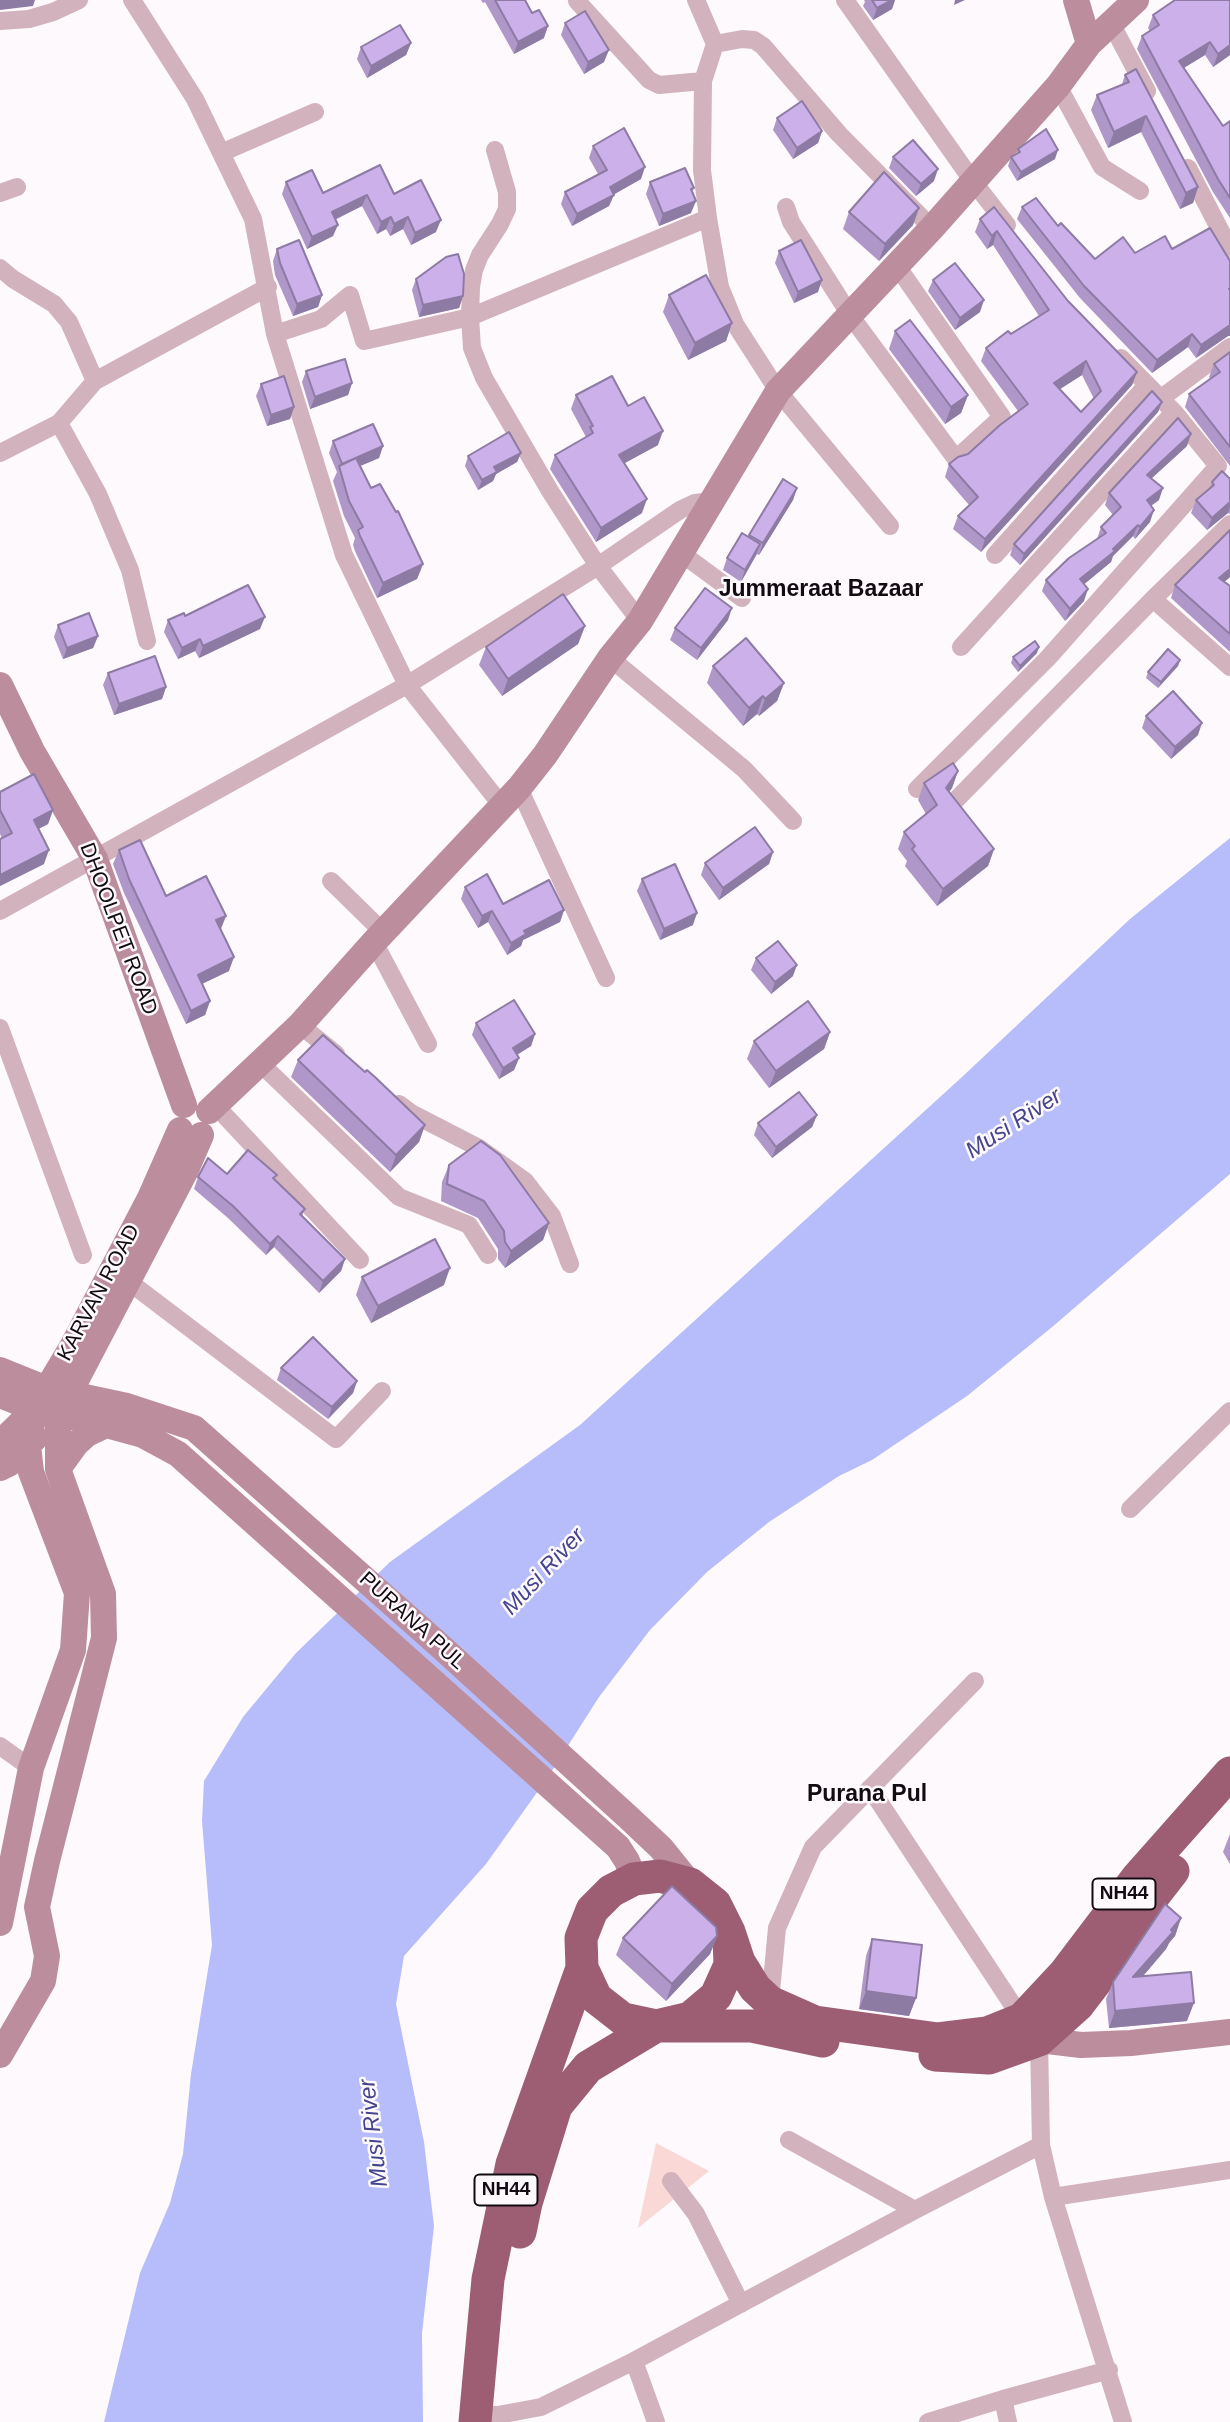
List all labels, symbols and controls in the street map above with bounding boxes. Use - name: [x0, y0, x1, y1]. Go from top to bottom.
- district label: Jummeraat Bazaar: [719, 576, 923, 604]
- street label: DHOOLPET ROAD: [74, 840, 162, 1018]
- water label: Musi River: [961, 1083, 1067, 1165]
- street label: KARVAN ROAD: [52, 1220, 146, 1366]
- water label: Musi River: [497, 1523, 591, 1621]
- street label: PURANA PUL: [354, 1567, 470, 1675]
- district label: Purana Pul: [807, 1781, 927, 1809]
- road number: NH44: [1092, 1878, 1156, 1910]
- water label: Musi River: [354, 2077, 394, 2189]
- road number: NH44: [475, 2174, 538, 2206]

